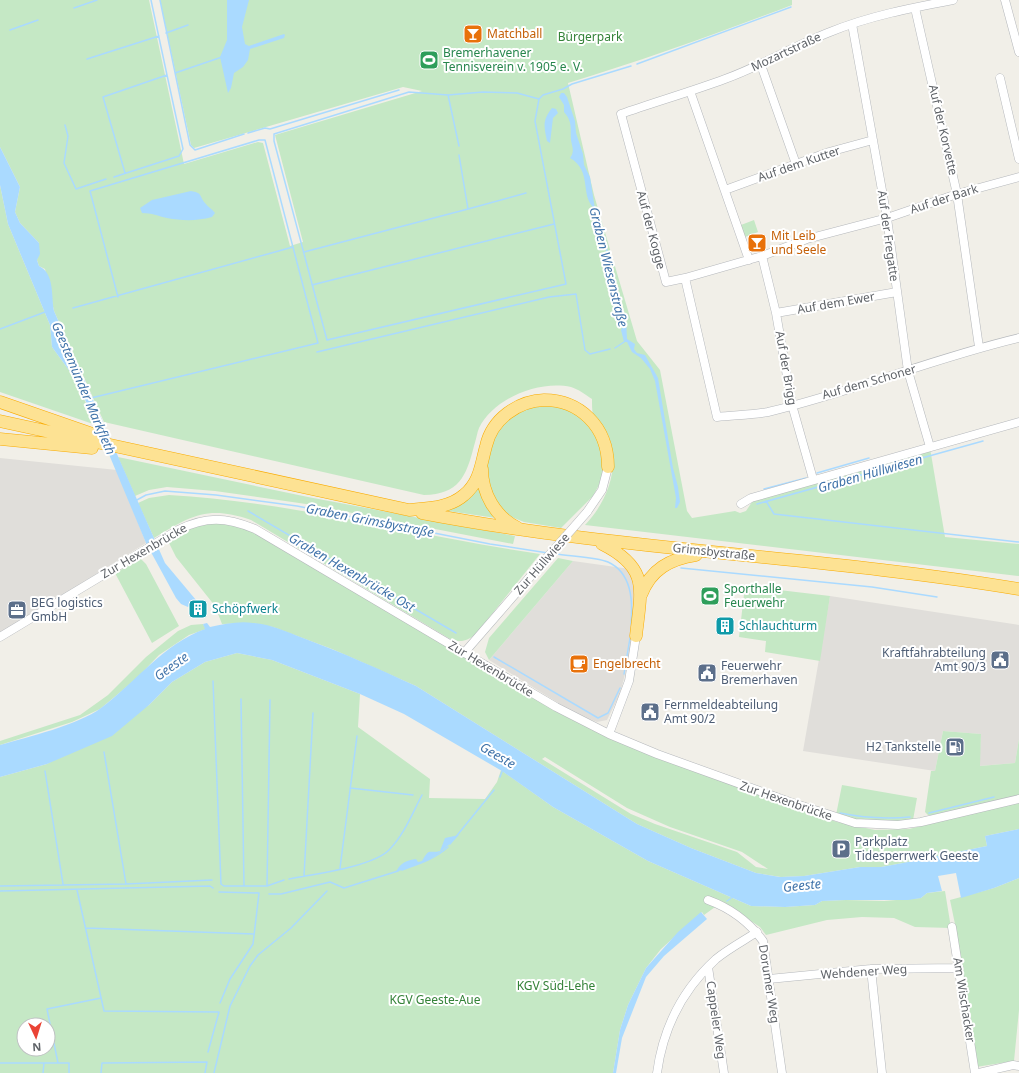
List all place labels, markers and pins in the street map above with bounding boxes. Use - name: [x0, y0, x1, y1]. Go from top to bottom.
- bar icon: Matchball: [462, 23, 484, 45]
- place label: Matchball: [487, 25, 542, 42]
- place label: Bremerhavener Tennisverein v. 1905 e. V.: [443, 44, 583, 75]
- sports icon: Bremerhavener Tennisverein v. 1905 e. V.: [418, 49, 440, 71]
- place label: Mit Leib und Seele: [771, 227, 827, 258]
- bar icon: Mit Leib und Seele: [746, 232, 768, 254]
- place label: Sporthalle Feuerwehr: [724, 580, 785, 611]
- sports icon: Sporthalle Feuerwehr: [699, 585, 721, 607]
- place label: BEG logistics GmbH: [31, 594, 103, 625]
- building icon: Schöpfwerk: [187, 598, 209, 620]
- office icon: BEG logistics GmbH: [6, 599, 28, 621]
- place label: Schöpfwerk: [212, 600, 279, 617]
- building icon: Schlauchturm: [714, 615, 736, 637]
- place label: Schlauchturm: [739, 617, 817, 634]
- place label: Kraftfahrabteilung Amt 90/3: [882, 644, 986, 675]
- public building icon: Kraftfahrabteilung Amt 90/3: [989, 649, 1011, 671]
- cafe icon: Engelbrecht: [568, 653, 590, 675]
- place label: Engelbrecht: [593, 655, 661, 672]
- place label: Feuerwehr Bremerhaven: [721, 657, 798, 688]
- public building icon: Feuerwehr Bremerhaven: [696, 662, 718, 684]
- place label: Fernmeldeabteilung Amt 90/2: [664, 696, 778, 727]
- public building icon: Fernmeldeabteilung Amt 90/2: [639, 701, 661, 723]
- fuel station icon: H2 Tankstelle: [944, 736, 966, 758]
- place label: H2 Tankstelle: [866, 738, 941, 755]
- place label: Parkplatz Tidesperrwerk Geeste: [855, 833, 979, 864]
- parking icon: Parkplatz Tidesperrwerk Geeste: [830, 838, 852, 860]

